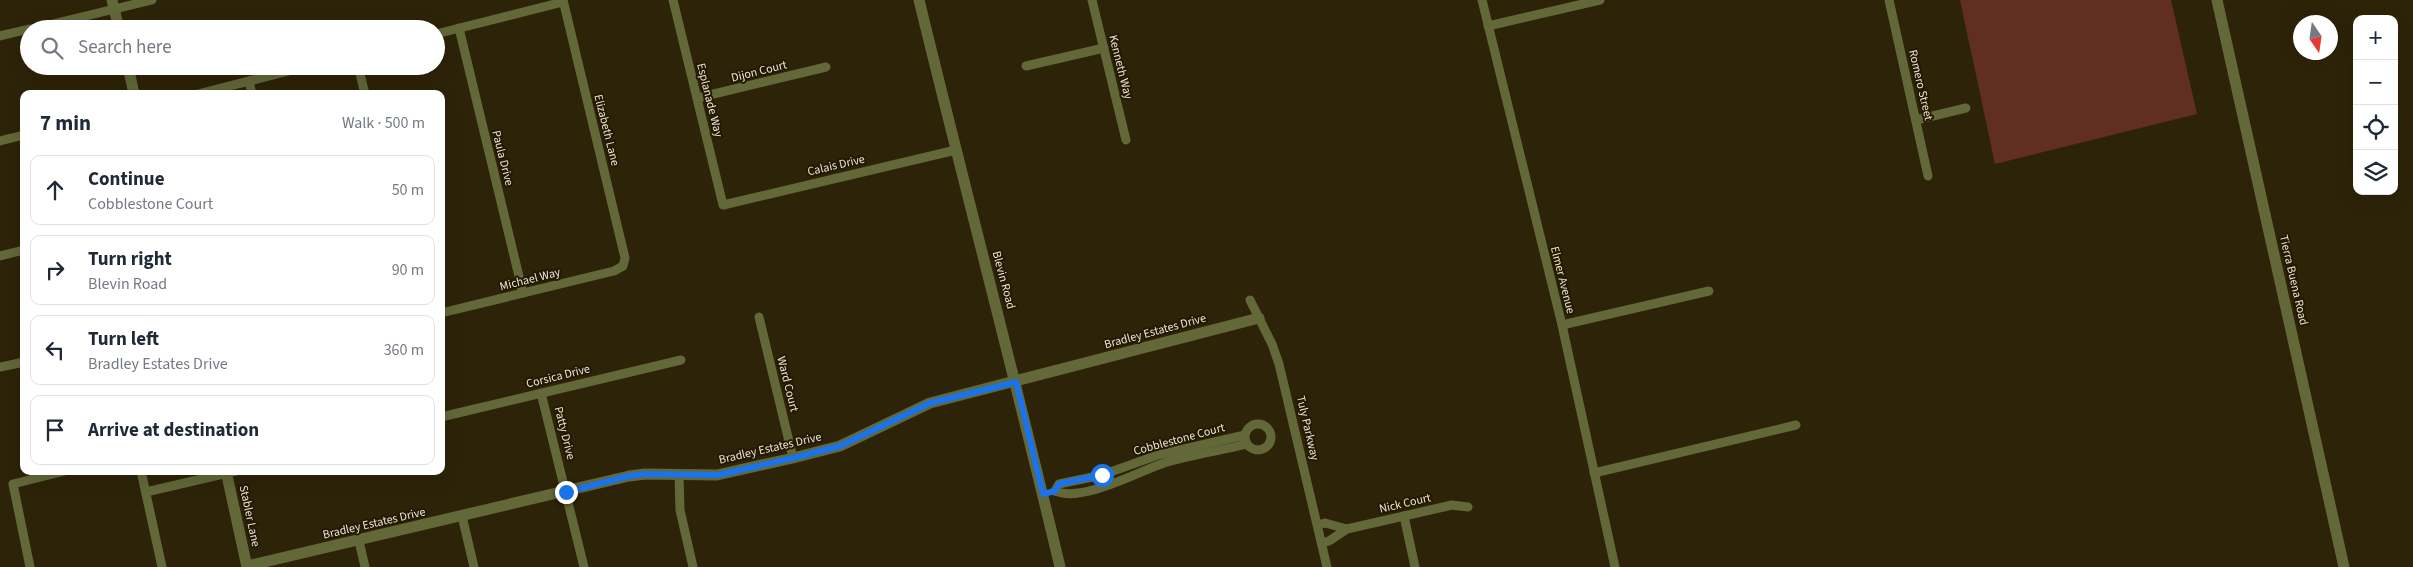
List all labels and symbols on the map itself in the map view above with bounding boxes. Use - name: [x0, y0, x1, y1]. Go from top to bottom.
- north arrow: [2293, 15, 2338, 60]
- street label: Kenneth Way: [1104, 33, 1137, 101]
- street label: Romero Street: [1904, 48, 1937, 122]
- street label: Dijon Court: [729, 56, 789, 87]
- street label: Esplanade Way: [692, 61, 727, 139]
- street label: Elizabeth Lane: [589, 93, 624, 168]
- street label: Paula Drive: [487, 129, 518, 188]
- street label: Calais Drive: [806, 151, 867, 180]
- street label: Tierra Buena Road: [2275, 233, 2312, 327]
- street label: Elmer Avenue: [1546, 245, 1579, 316]
- street label: Blevin Road: [988, 249, 1019, 311]
- street label: Michael Way: [498, 264, 563, 295]
- street label: Bradley Estates Drive: [1102, 310, 1208, 353]
- street label: Ward Court: [772, 355, 803, 414]
- street label: Corsica Drive: [524, 360, 592, 393]
- street label: Tuly Parkway: [1292, 394, 1323, 463]
- street label: Patty Drive: [550, 405, 579, 461]
- street label: Cobblestone Court: [1132, 419, 1227, 460]
- street label: Bradley Estates Drive: [717, 428, 823, 469]
- route start: [1091, 464, 1114, 487]
- route end: [555, 481, 578, 504]
- street label: Stabler Lane: [235, 484, 264, 549]
- street label: Nick Court: [1378, 489, 1433, 518]
- street label: Bradley Estates Drive: [321, 503, 427, 544]

